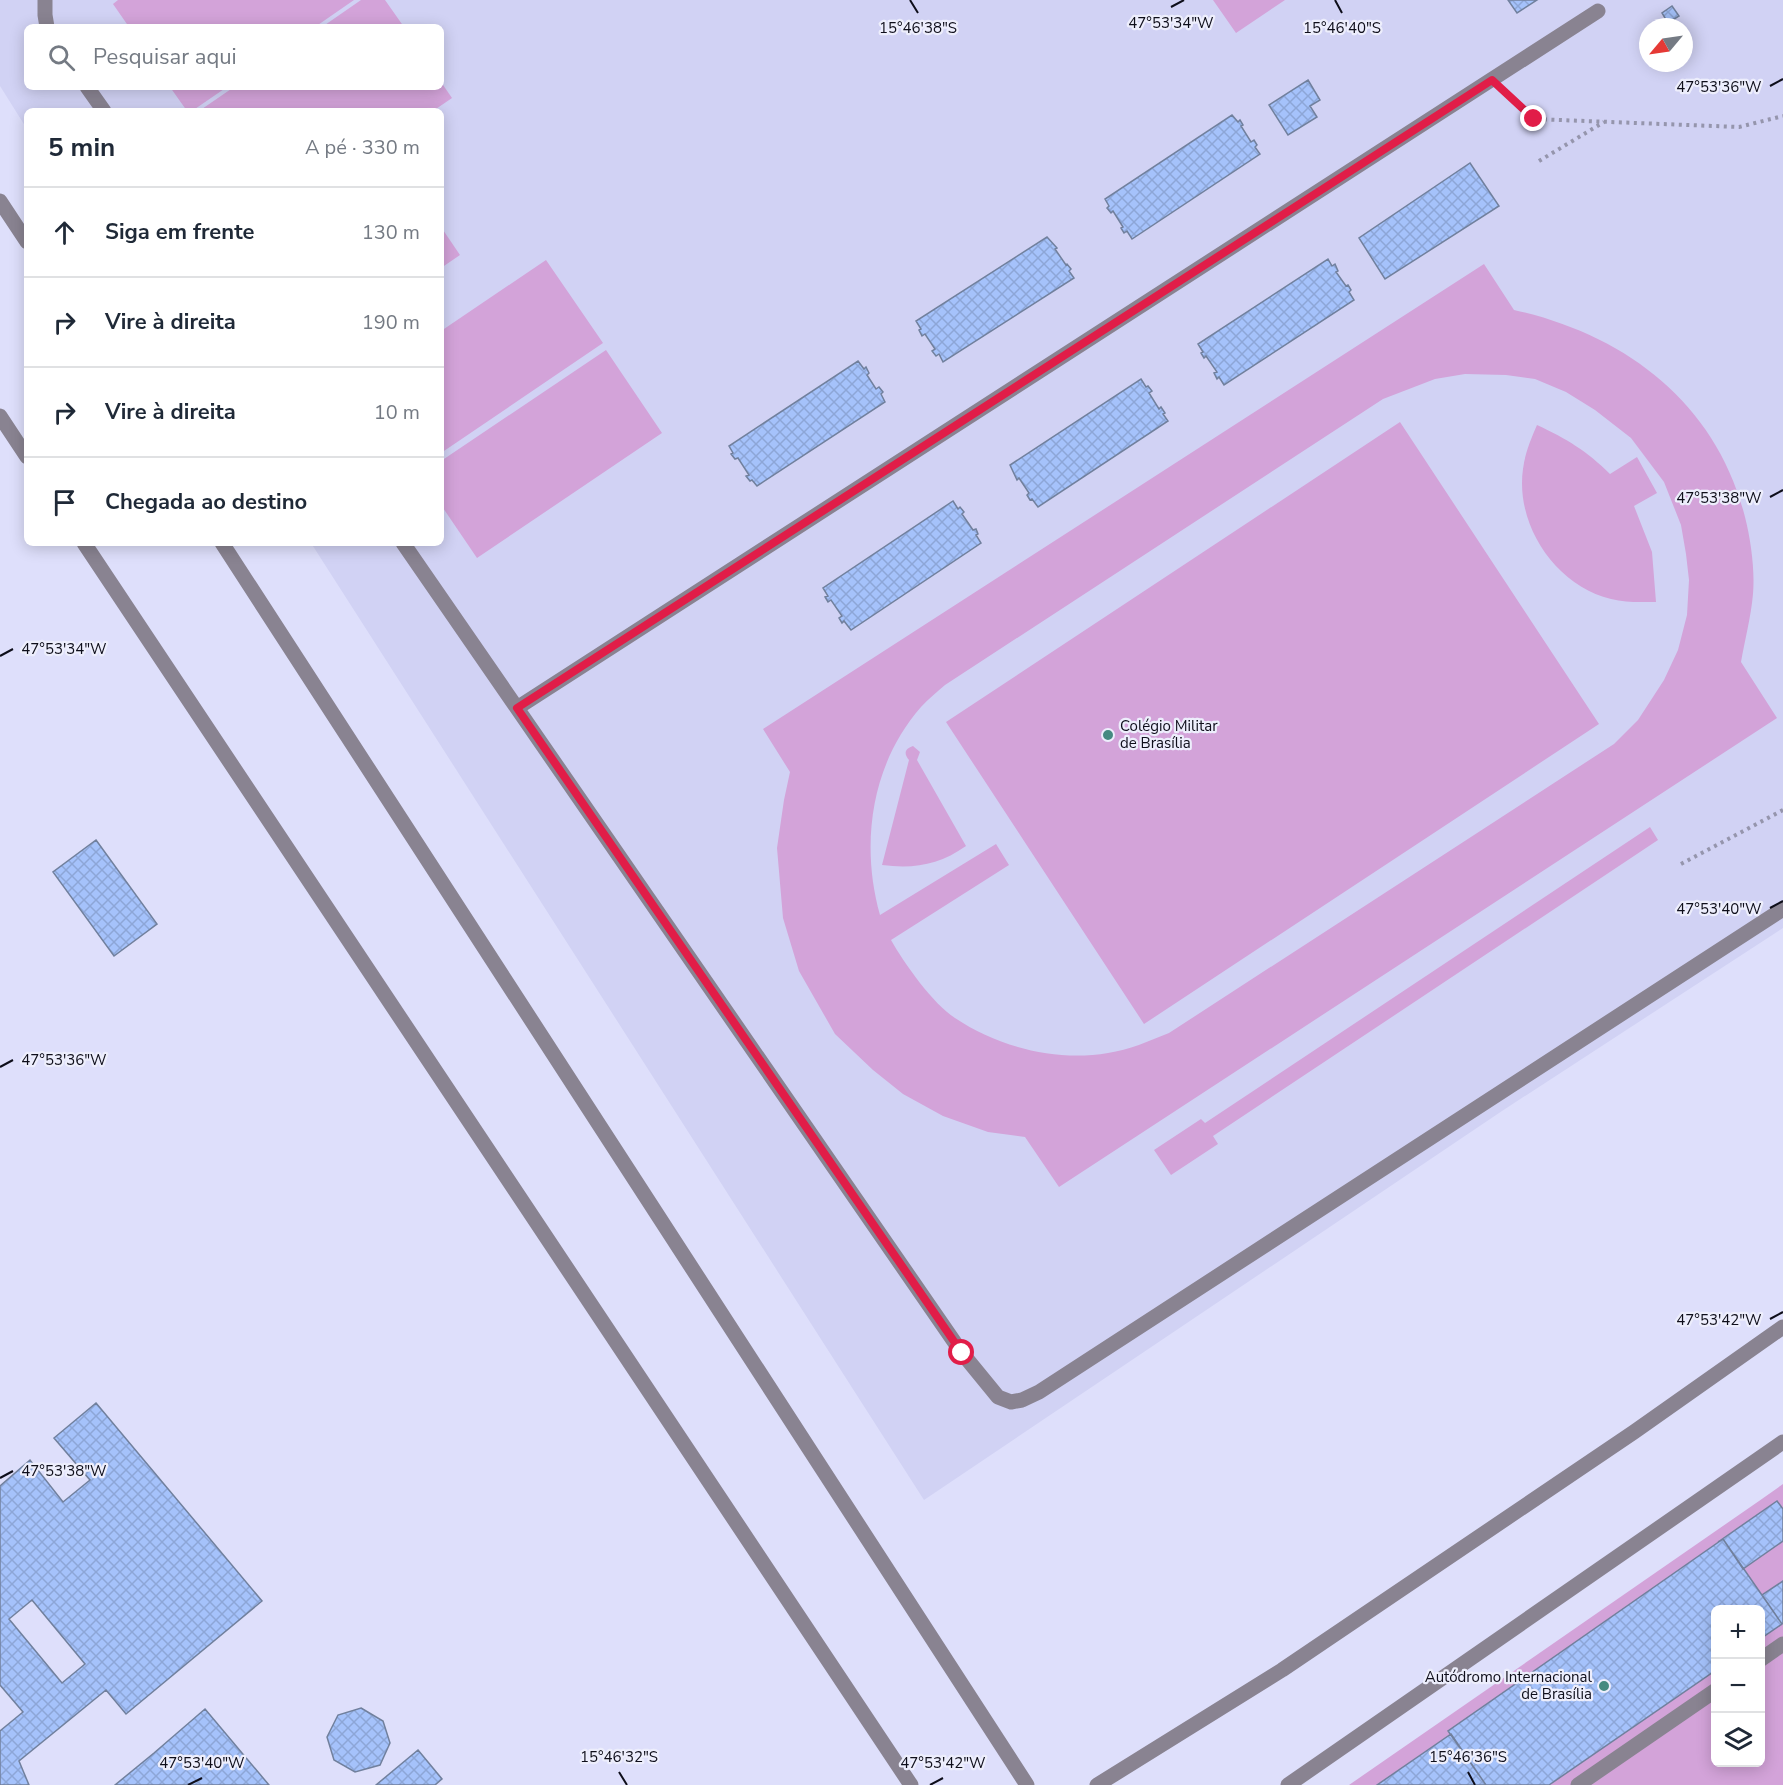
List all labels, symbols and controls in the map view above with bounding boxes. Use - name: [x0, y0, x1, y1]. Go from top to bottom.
- text: 47°53'34"W: [1128, 13, 1214, 33]
- text: 15°46'38"S: [879, 18, 957, 38]
- text: 15°46'40"S: [1303, 18, 1381, 38]
- north arrow: [1639, 18, 1693, 72]
- search box: [24, 24, 444, 90]
- icon: search: [45, 41, 78, 74]
- text: Pesquisar aqui: [93, 42, 237, 72]
- text: 47°53'36"W: [1676, 77, 1762, 97]
- route end: [1520, 105, 1546, 131]
- text: 5 min: [48, 130, 115, 165]
- text: A pé · 330 m: [305, 134, 420, 161]
- icon: ahead: [48, 216, 81, 249]
- text: Siga em frente: [105, 217, 254, 247]
- text: 130 m: [362, 219, 420, 246]
- icon: right: [48, 306, 81, 339]
- text: Vire à direita: [105, 307, 236, 337]
- text: 190 m: [362, 309, 420, 336]
- icon: right: [48, 396, 81, 429]
- text: Vire à direita: [105, 397, 236, 427]
- text: 10 m: [374, 399, 420, 426]
- icon: arrive: [48, 486, 81, 519]
- text: Chegada ao destino: [105, 487, 307, 517]
- text: 47°53'38"W: [1676, 488, 1762, 508]
- text: 47°53'34"W: [21, 639, 107, 659]
- place label: Colégio Militar de Brasília: [1120, 716, 1218, 753]
- marker: Colégio Militar de Brasília: [1101, 728, 1115, 742]
- text: 47°53'40"W: [1676, 899, 1762, 919]
- text: 47°53'36"W: [21, 1050, 107, 1070]
- text: 47°53'42"W: [1676, 1310, 1762, 1330]
- route start: [948, 1339, 974, 1365]
- text: 47°53'38"W: [21, 1461, 107, 1481]
- map controls: [1711, 1605, 1765, 1767]
- button: +: [1711, 1605, 1765, 1659]
- button: −: [1711, 1659, 1765, 1713]
- place label: Autódromo Internacional de Brasília: [1425, 1667, 1593, 1704]
- marker: Autódromo Internacional de Brasília: [1597, 1679, 1611, 1693]
- button: layers: [1711, 1713, 1765, 1767]
- text: 15°46'32"S: [580, 1747, 658, 1767]
- text: 15°46'36"S: [1429, 1747, 1507, 1767]
- text: 47°53'40"W: [159, 1753, 245, 1773]
- text: 47°53'42"W: [900, 1753, 986, 1773]

